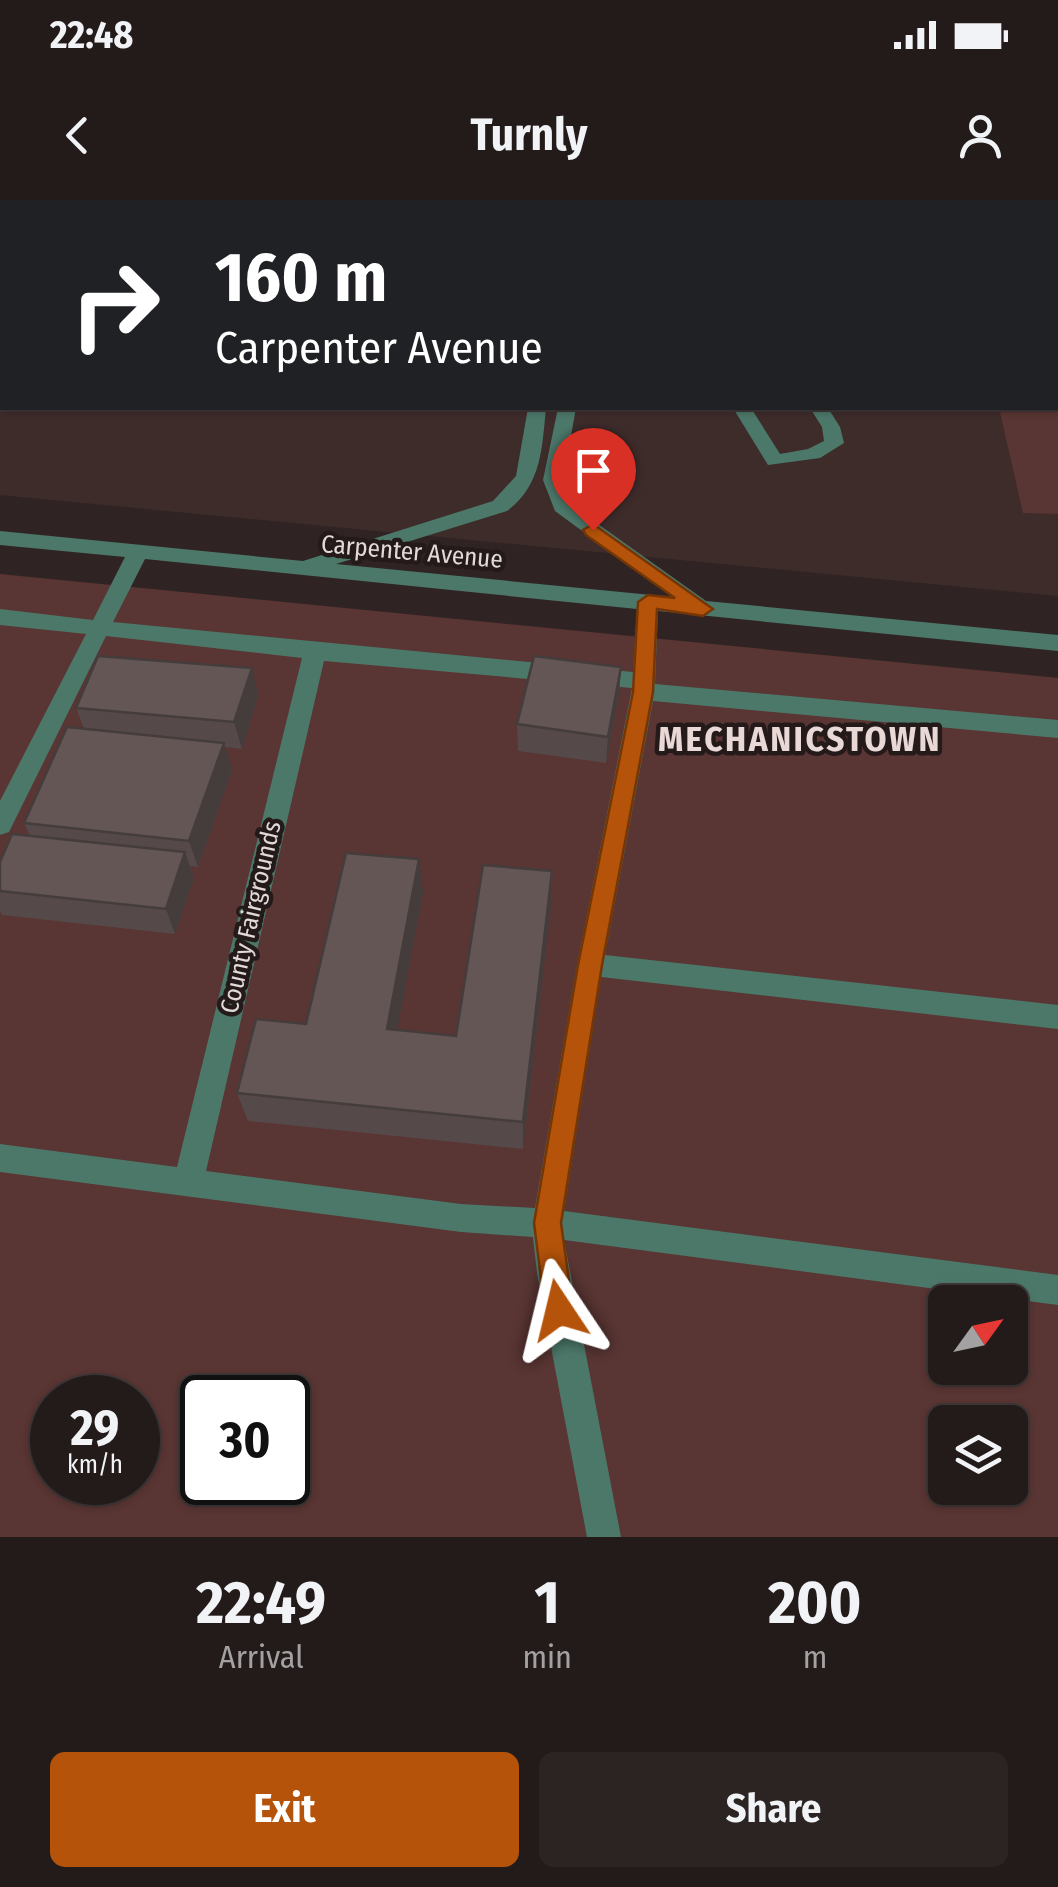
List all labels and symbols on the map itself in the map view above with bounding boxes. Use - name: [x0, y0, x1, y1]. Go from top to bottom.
- pin: [551, 428, 636, 531]
- street label: Carpenter Avenue: [320, 529, 504, 575]
- district label: MECHANICSTOWN: [658, 718, 942, 760]
- street label: County Fairgrounds: [214, 818, 288, 1016]
- position arrow: [507, 1258, 611, 1362]
- north arrow: [928, 1285, 1028, 1385]
- speed limit sign: 30: [180, 1375, 310, 1505]

